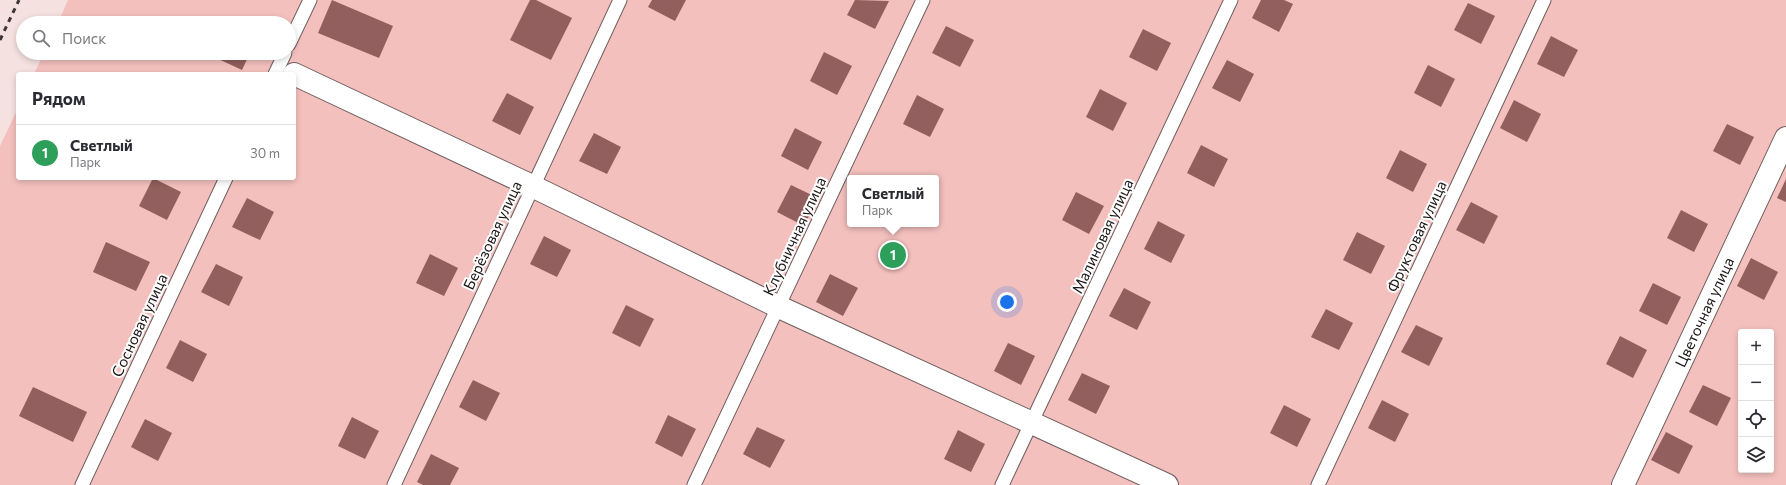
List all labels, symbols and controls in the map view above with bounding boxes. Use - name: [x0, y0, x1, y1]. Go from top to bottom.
- search box: [16, 16, 296, 60]
- icon: search: [30, 27, 52, 49]
- text: Поиск: [62, 29, 106, 47]
- text: Рядом: [32, 88, 86, 109]
- text: Светлый: [70, 136, 133, 154]
- text: 1: [42, 145, 48, 161]
- text: 30 m: [250, 145, 280, 161]
- text: Парк: [70, 154, 101, 170]
- street label: Клубничная улица: [759, 174, 829, 298]
- popup: [847, 175, 939, 227]
- street label: Малиновая улица: [1068, 176, 1136, 296]
- street label: Берёзовая улица: [459, 178, 525, 292]
- street label: Фруктовая улица: [1382, 178, 1450, 294]
- text: Светлый: [862, 184, 924, 202]
- text: Парк: [862, 202, 893, 218]
- pin: 1: [880, 240, 906, 270]
- street label: Цветочная улица: [1671, 254, 1737, 370]
- street label: Сосновая улица: [107, 271, 171, 379]
- your location: [997, 292, 1017, 312]
- map controls: [1738, 329, 1774, 473]
- button: +: [1738, 329, 1774, 365]
- button: −: [1738, 365, 1774, 401]
- button: locate: [1738, 401, 1774, 437]
- button: layers: [1738, 437, 1774, 473]

